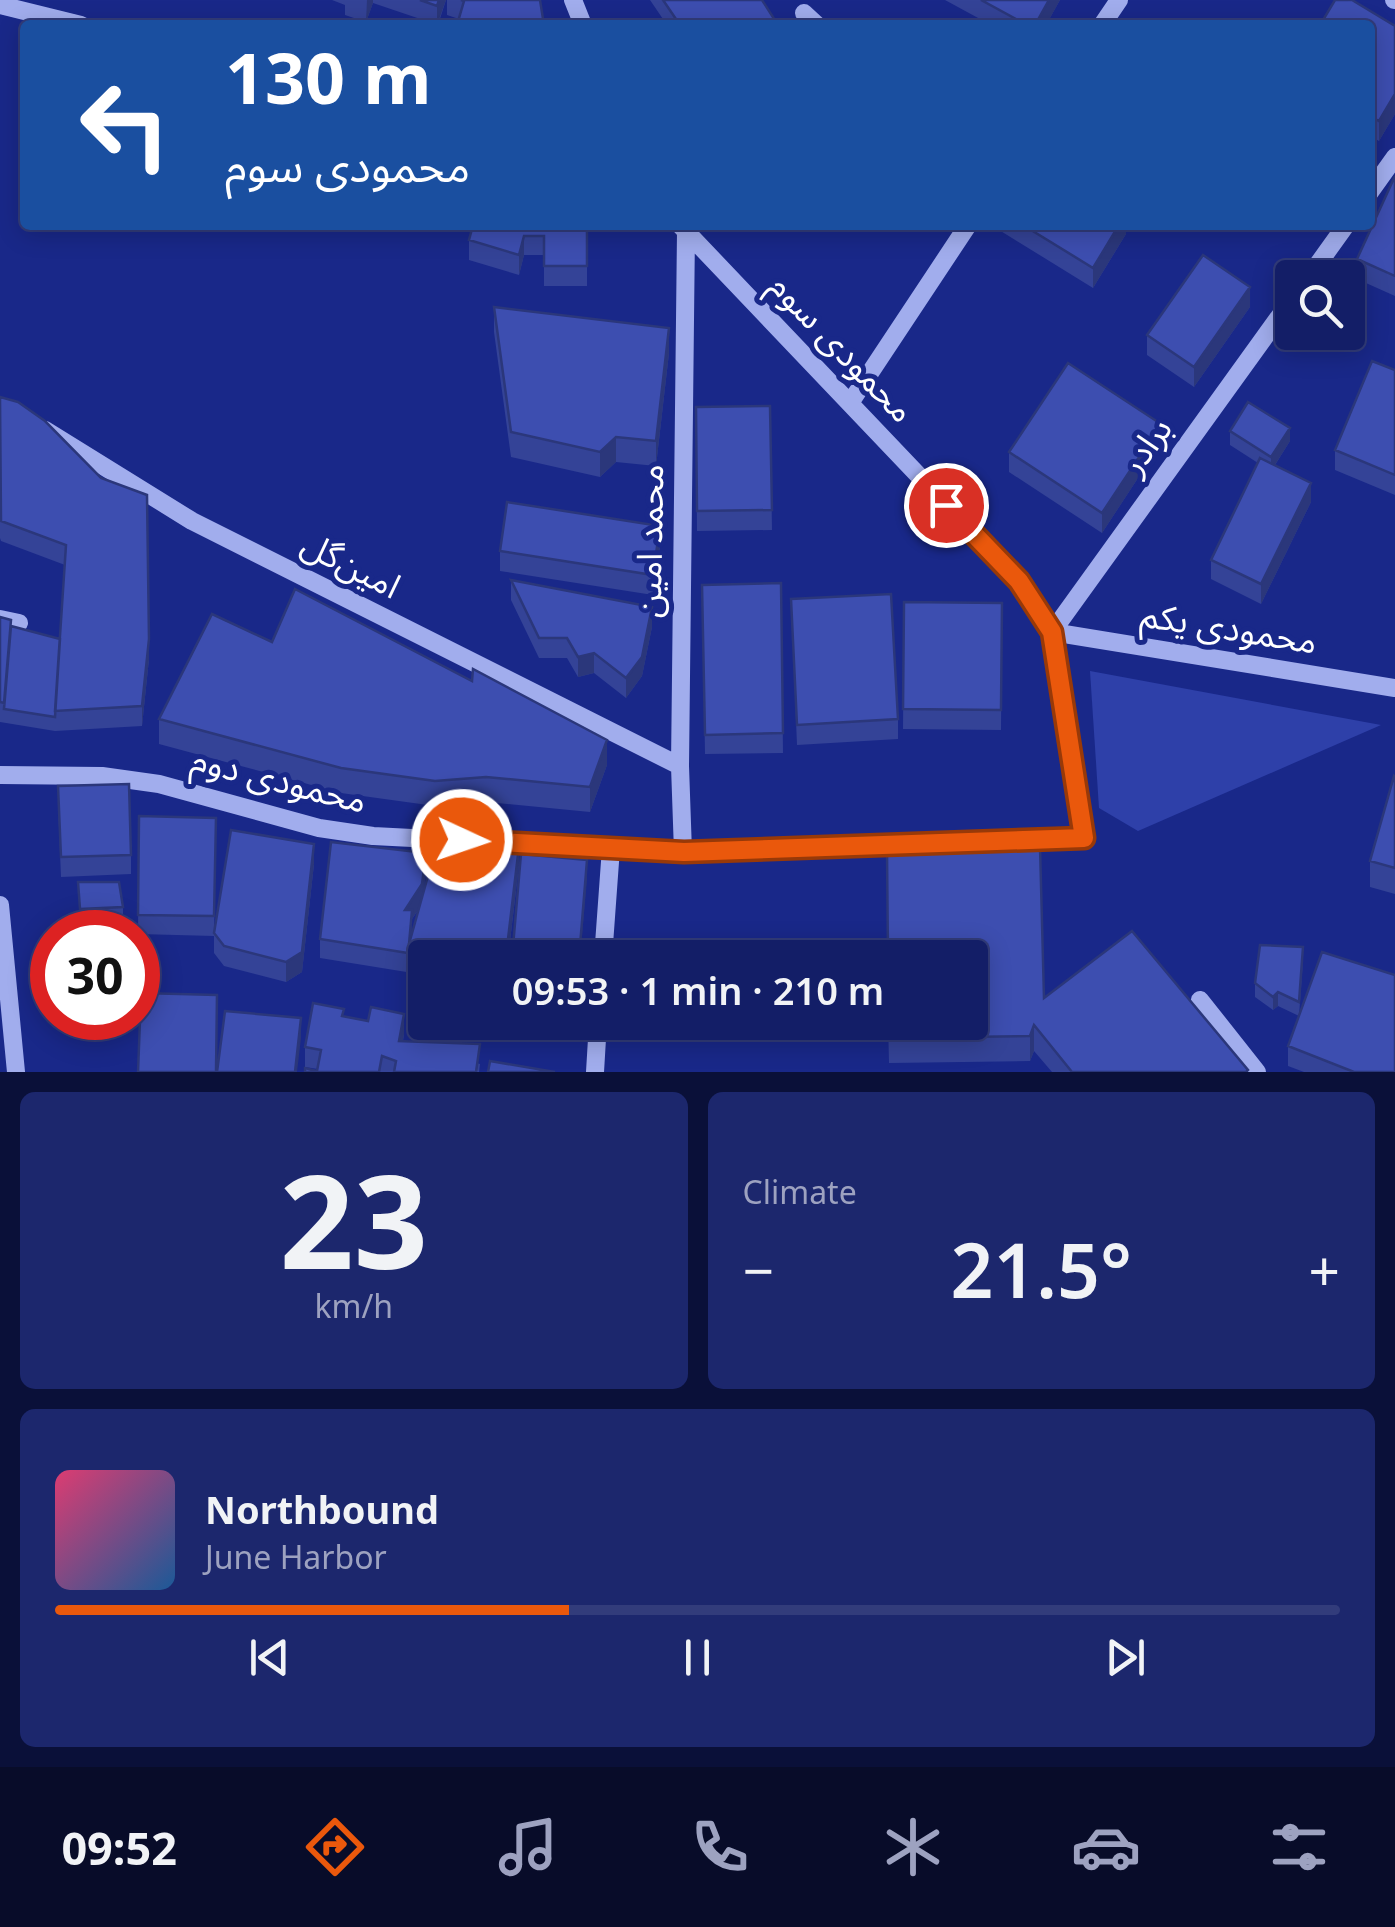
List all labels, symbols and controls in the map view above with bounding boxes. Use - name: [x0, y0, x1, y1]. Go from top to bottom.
- text: 130 m: [225, 29, 432, 125]
- icon: left: [60, 60, 190, 190]
- text: محمودی سوم: [225, 134, 470, 195]
- map controls: [1275, 260, 1365, 350]
- button: search: [1275, 260, 1365, 350]
- street label: محمودی سوم: [757, 262, 926, 435]
- street label: برادر: [1107, 407, 1182, 484]
- pin: [904, 463, 989, 548]
- street label: محمد امین: [624, 464, 673, 618]
- icon: arrive: [919, 478, 974, 533]
- street label: امین‌گل: [294, 519, 409, 609]
- street label: محمودی یکم: [1137, 589, 1321, 669]
- street label: محمودی دوم: [186, 734, 372, 827]
- position arrow: [410, 788, 514, 892]
- speed limit sign: 30: [30, 910, 160, 1040]
- text: 09:53 · 1 min · 210 m: [512, 964, 884, 1016]
- text: 23: [279, 1130, 428, 1307]
- text: Climate: [743, 1170, 857, 1213]
- text: 21.5°: [951, 1218, 1132, 1320]
- text: −: [743, 1232, 774, 1307]
- text: +: [1309, 1232, 1340, 1307]
- text: km/h: [314, 1284, 393, 1327]
- text: Northbound: [205, 1483, 439, 1535]
- text: June Harbor: [205, 1535, 387, 1578]
- icon: previous: [242, 1630, 297, 1685]
- icon: pause: [670, 1630, 725, 1685]
- icon: next: [1098, 1630, 1153, 1685]
- icon: directions: [300, 1812, 370, 1882]
- icon: music: [493, 1812, 563, 1882]
- icon: phone: [685, 1812, 755, 1882]
- icon: climate: [878, 1812, 948, 1882]
- icon: car: [1071, 1812, 1141, 1882]
- icon: filters: [1264, 1812, 1334, 1882]
- text: 09:52: [61, 1817, 177, 1878]

